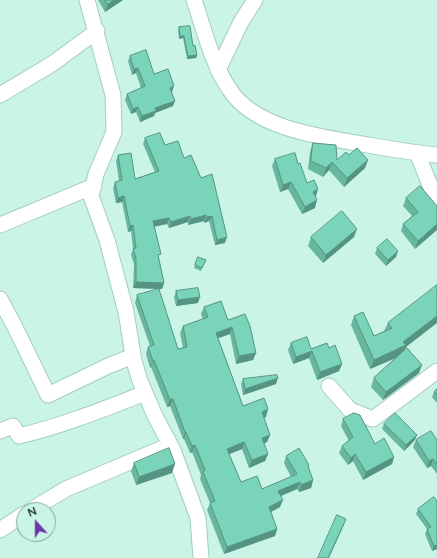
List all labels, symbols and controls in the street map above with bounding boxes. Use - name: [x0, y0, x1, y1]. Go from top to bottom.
- north arrow: [16, 502, 56, 542]
- text: N: [26, 504, 38, 519]

